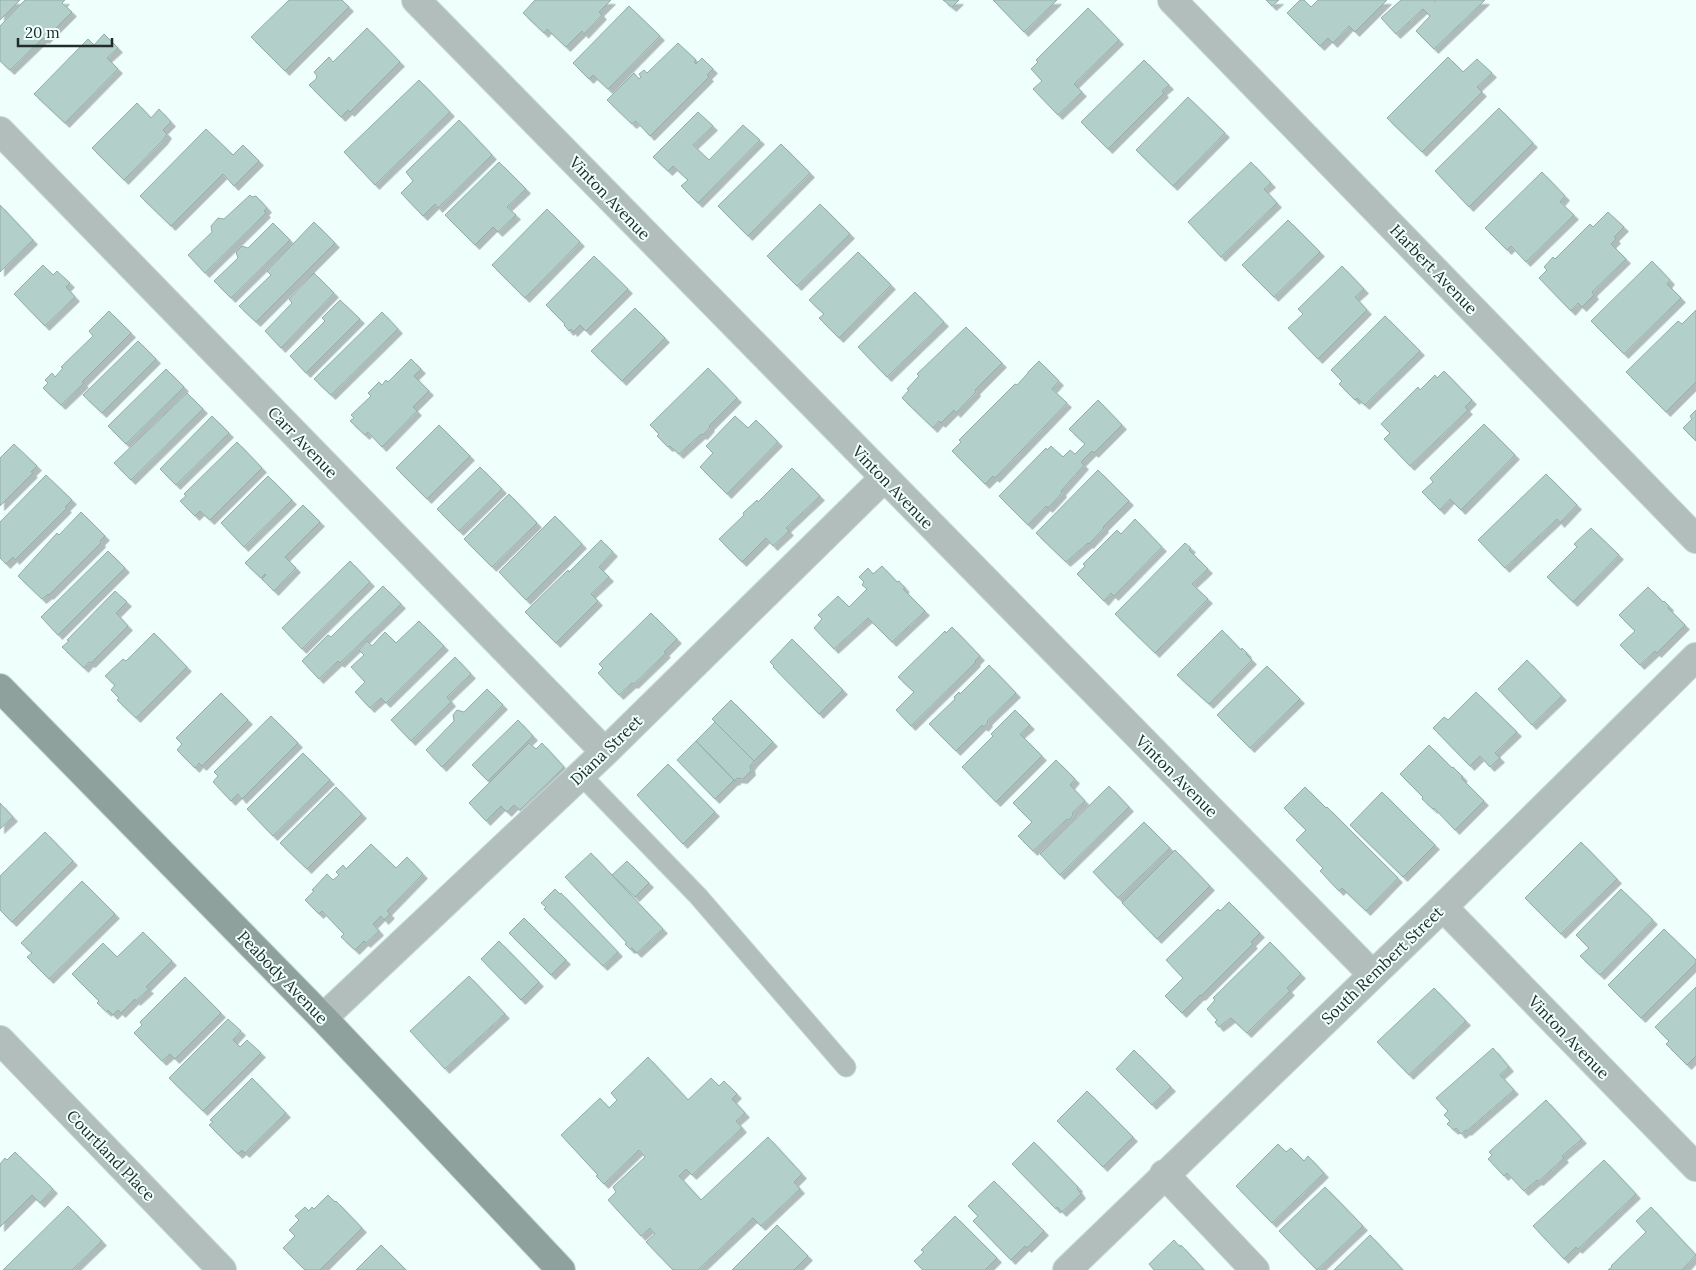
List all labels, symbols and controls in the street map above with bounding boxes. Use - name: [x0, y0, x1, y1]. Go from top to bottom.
- scale bar: [18, 15, 111, 47]
- text: 20 m: [25, 23, 60, 42]
- street label: Vinton Avenue: [565, 151, 655, 244]
- street label: Harbert Avenue: [1386, 220, 1482, 318]
- street label: Carr Avenue: [264, 402, 342, 482]
- street label: Vinton Avenue: [848, 440, 938, 533]
- street label: Diana Street: [566, 710, 647, 789]
- street label: Vinton Avenue: [1131, 730, 1222, 821]
- street label: South Rembert Street: [1317, 901, 1448, 1028]
- street label: Peabody Avenue: [234, 926, 333, 1028]
- street label: Vinton Avenue: [1524, 990, 1614, 1083]
- street label: Courtland Place: [63, 1105, 160, 1205]

